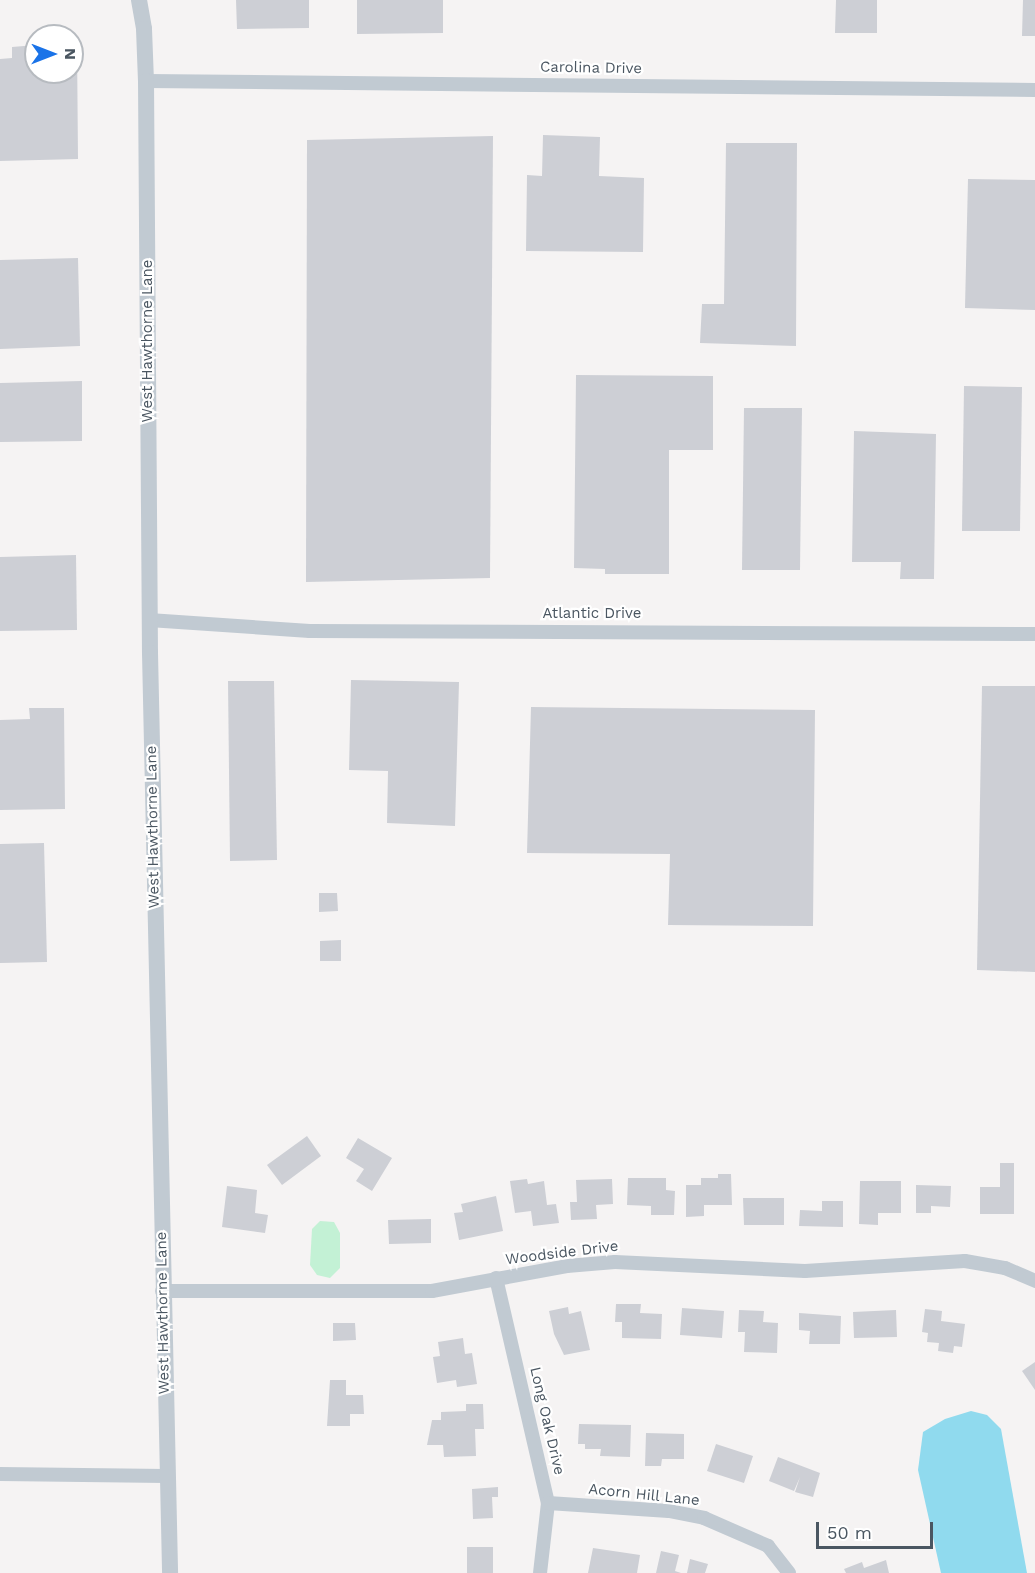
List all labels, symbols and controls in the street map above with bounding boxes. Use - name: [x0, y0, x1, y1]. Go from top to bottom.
- north arrow: [24, 24, 84, 84]
- text: N: [61, 48, 80, 60]
- street label: Carolina Drive: [540, 58, 642, 78]
- street label: West Hawthorne Lane: [139, 260, 157, 422]
- street label: Atlantic Drive: [542, 605, 642, 623]
- street label: West Hawthorne Lane: [143, 745, 163, 909]
- street label: West Hawthorne Lane: [153, 1231, 173, 1395]
- street label: Woodside Drive: [504, 1237, 620, 1269]
- street label: Long Oak Drive: [526, 1365, 568, 1477]
- street label: Acorn Hill Lane: [587, 1480, 701, 1510]
- scale bar: [819, 1510, 936, 1548]
- text: 50 m: [827, 1522, 872, 1543]

